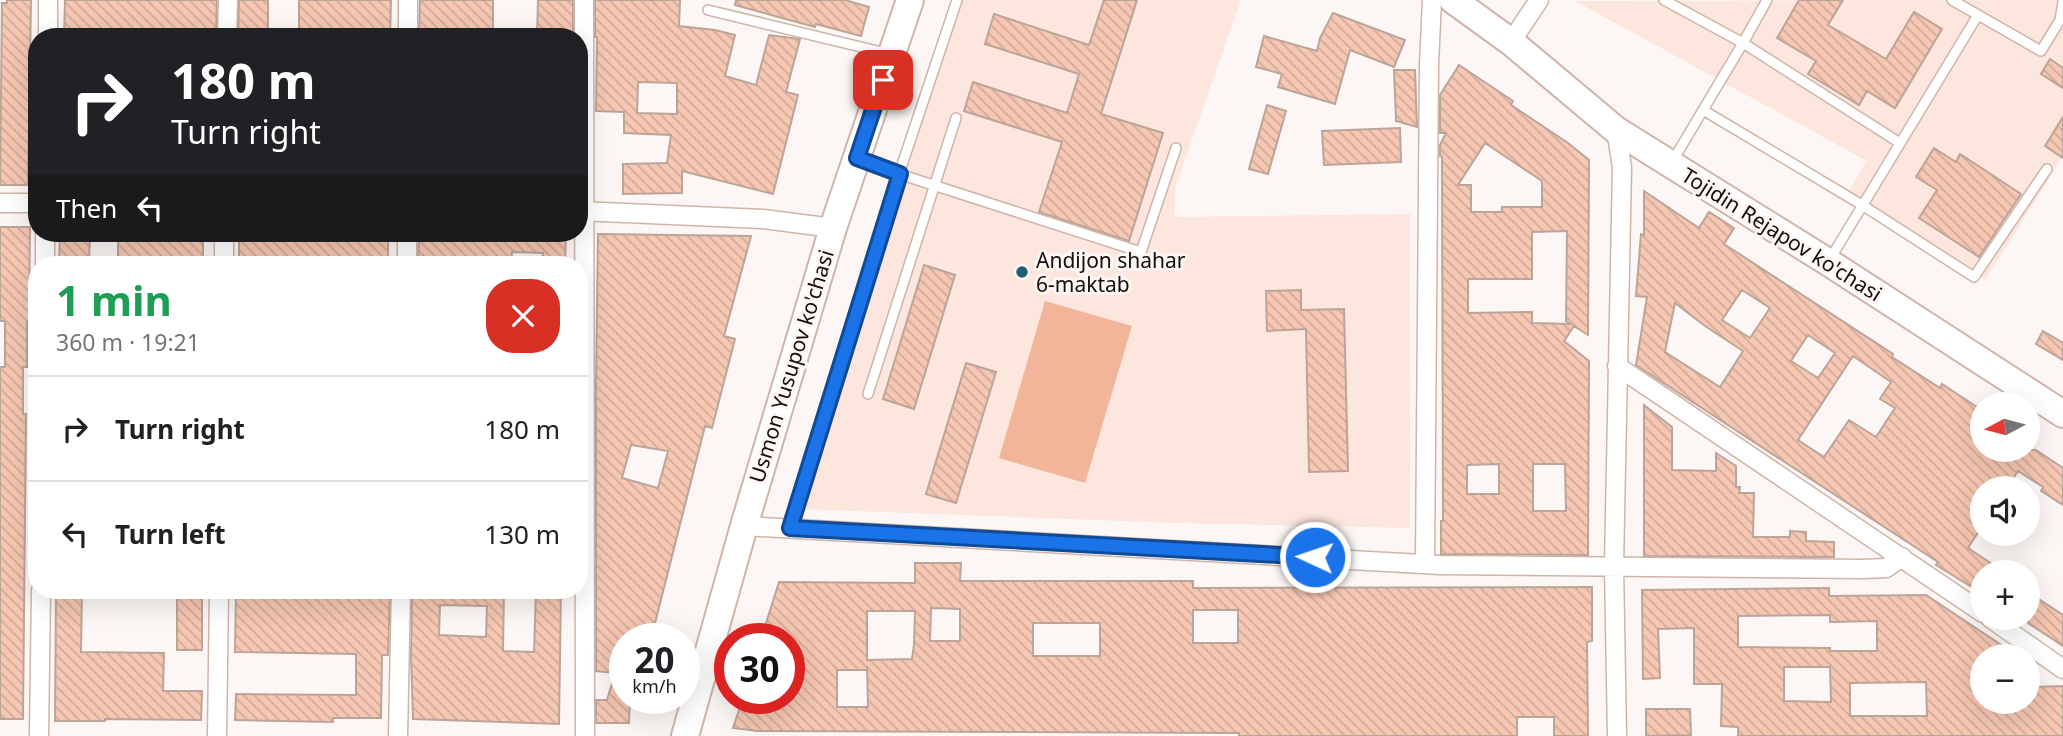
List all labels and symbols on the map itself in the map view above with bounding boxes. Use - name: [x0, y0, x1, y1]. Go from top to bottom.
- pin: [853, 50, 913, 110]
- street label: Tojidin Rejapov ko'chasi: [1676, 161, 1888, 307]
- street label: Usmon Yusupov ko'chasi: [742, 246, 840, 486]
- place label: Andijon shahar 6-maktab: [1036, 246, 1186, 298]
- marker: Andijon shahar 6-maktab: [1014, 264, 1030, 280]
- north arrow: [1970, 392, 2040, 462]
- position arrow: [1278, 520, 1352, 594]
- speed limit sign: 30: [714, 623, 805, 714]

